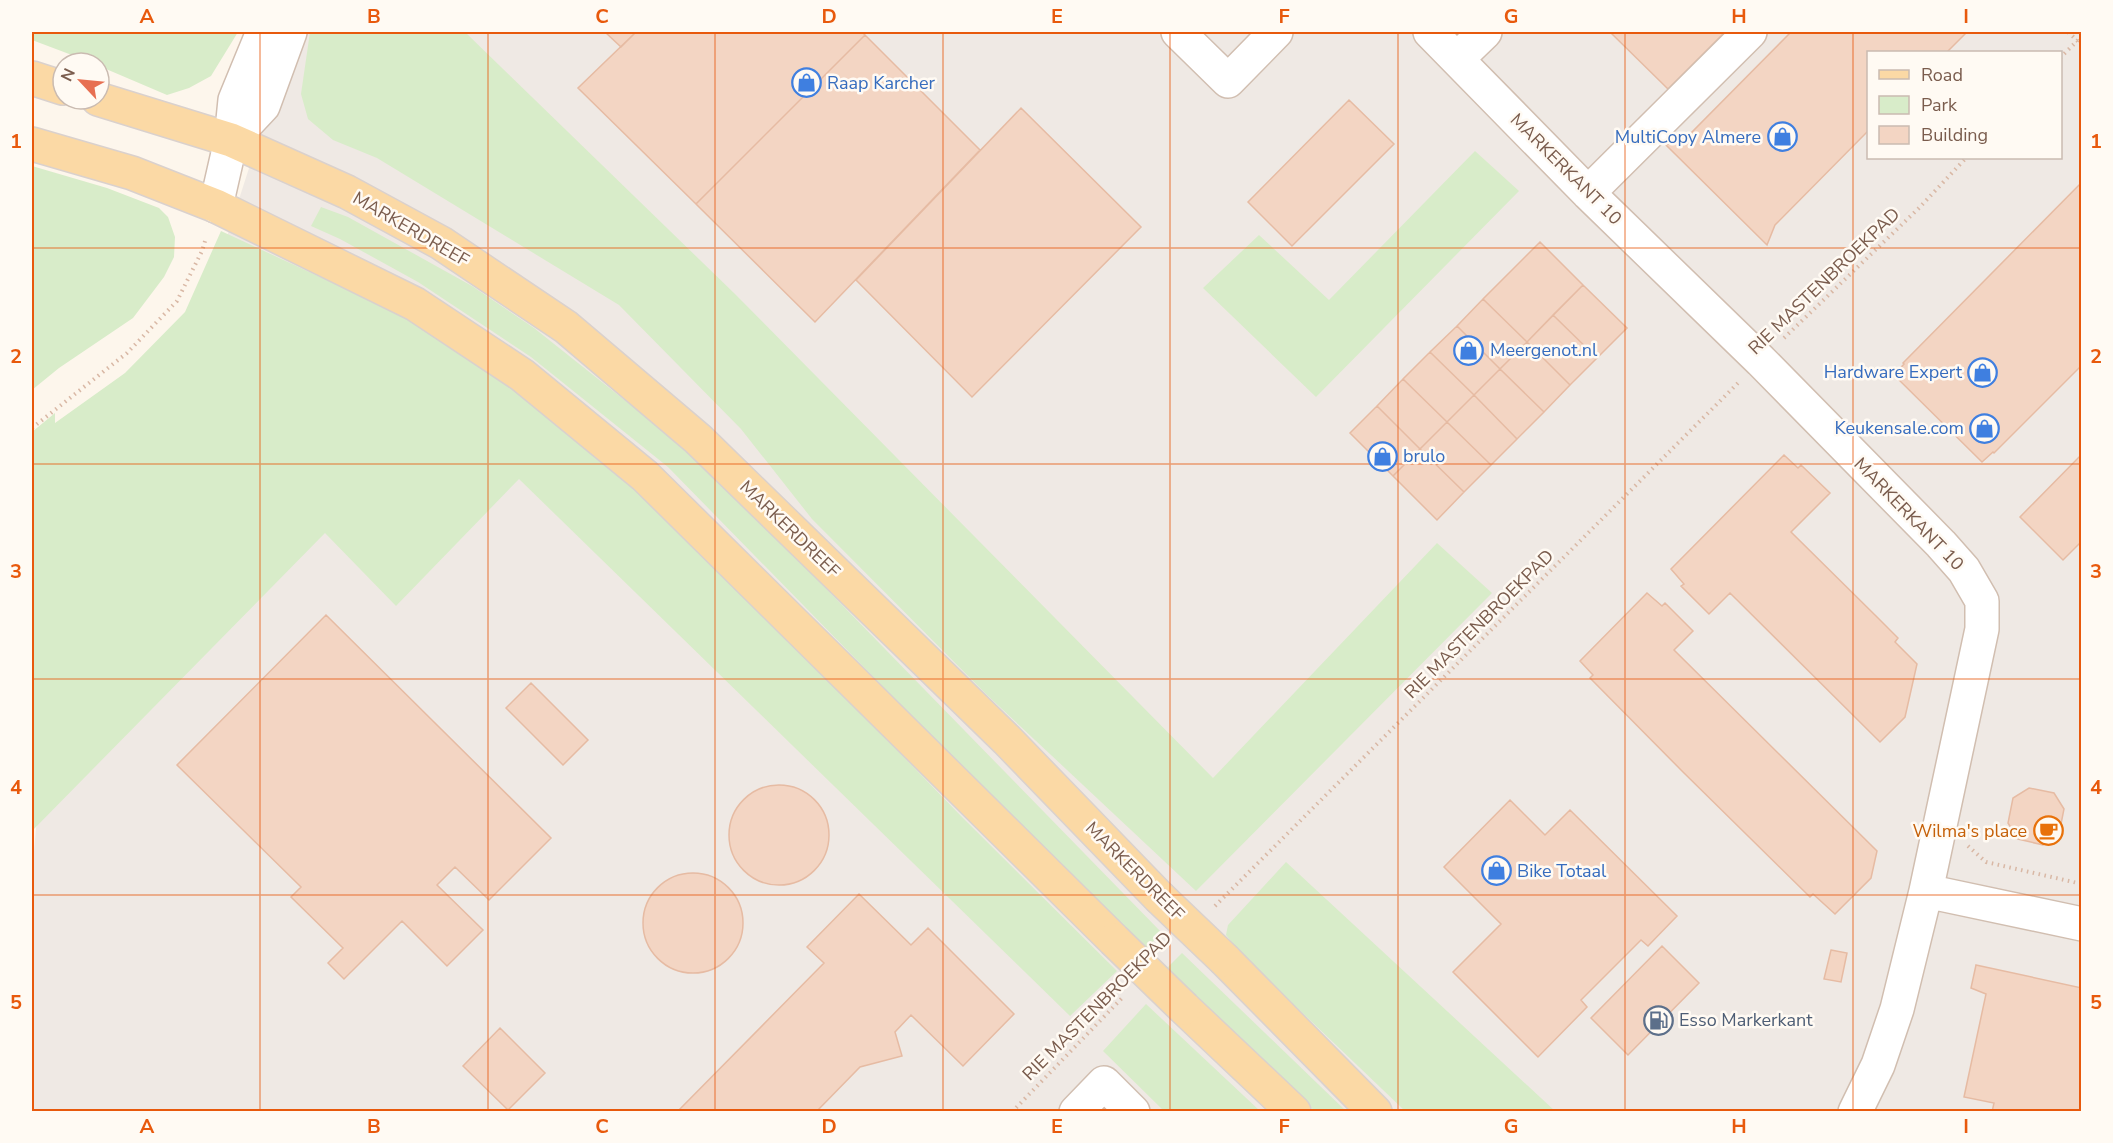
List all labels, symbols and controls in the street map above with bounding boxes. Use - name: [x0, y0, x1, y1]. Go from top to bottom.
- text: A: [140, 3, 155, 30]
- text: B: [367, 3, 381, 30]
- text: C: [595, 3, 609, 30]
- text: D: [821, 3, 837, 30]
- text: E: [1051, 3, 1063, 30]
- text: F: [1278, 3, 1290, 30]
- text: G: [1504, 3, 1518, 30]
- text: H: [1731, 3, 1747, 30]
- text: I: [1963, 3, 1969, 30]
- north arrow: [51, 51, 111, 111]
- legend: [1867, 51, 2062, 159]
- text: Road: [1921, 63, 1963, 87]
- text: N: [56, 65, 81, 85]
- shop icon: Raap Karcher: [790, 67, 822, 99]
- place label: Raap Karcher: [827, 71, 935, 95]
- text: Park: [1921, 93, 1958, 117]
- street label: MARKERKANT 10: [1505, 108, 1627, 230]
- shop icon: MultiCopy Almere: [1766, 121, 1798, 153]
- text: Building: [1921, 123, 1988, 147]
- place label: MultiCopy Almere: [1615, 125, 1761, 149]
- text: 1: [10, 128, 22, 155]
- text: 1: [2090, 128, 2102, 155]
- street label: MARKERDREEF: [348, 186, 474, 272]
- street label: RIE MASTENBROEKPAD: [1743, 202, 1905, 360]
- shop icon: Meergenot.nl: [1453, 334, 1485, 366]
- place label: Meergenot.nl: [1490, 338, 1598, 362]
- text: 2: [10, 343, 22, 370]
- text: 2: [2090, 343, 2102, 370]
- shop icon: Hardware Expert: [1967, 356, 1999, 388]
- place label: Hardware Expert: [1824, 360, 1963, 384]
- shop icon: Keukensale.com: [1969, 412, 2001, 444]
- place label: Keukensale.com: [1834, 416, 1964, 440]
- shop icon: brulo: [1366, 440, 1398, 472]
- place label: brulo: [1403, 444, 1445, 468]
- street label: MARKERKANT 10: [1849, 452, 1969, 576]
- street label: MARKERDREEF: [735, 475, 845, 583]
- street label: RIE MASTENBROEKPAD: [1399, 544, 1559, 704]
- text: 3: [10, 558, 22, 585]
- text: 3: [2090, 558, 2102, 585]
- text: 4: [10, 774, 22, 801]
- text: 4: [2090, 774, 2102, 801]
- cafe icon: Wilma's place: [2032, 815, 2064, 847]
- street label: MARKERDREEF: [1080, 816, 1190, 926]
- place label: Wilma's place: [1912, 819, 2027, 843]
- shop icon: Bike Totaal: [1480, 855, 1512, 887]
- place label: Bike Totaal: [1517, 859, 1607, 883]
- street label: RIE MASTENBROEKPAD: [1017, 926, 1177, 1086]
- text: 5: [10, 989, 22, 1016]
- text: 5: [2090, 989, 2102, 1016]
- fuel station icon: Esso Markerkant: [1642, 1004, 1674, 1036]
- place label: Esso Markerkant: [1679, 1008, 1813, 1032]
- text: A: [140, 1113, 155, 1140]
- text: B: [367, 1113, 381, 1140]
- text: C: [595, 1113, 609, 1140]
- text: D: [821, 1113, 837, 1140]
- text: E: [1051, 1113, 1063, 1140]
- text: F: [1278, 1113, 1290, 1140]
- text: G: [1504, 1113, 1518, 1140]
- text: H: [1731, 1113, 1747, 1140]
- text: I: [1963, 1113, 1969, 1140]

